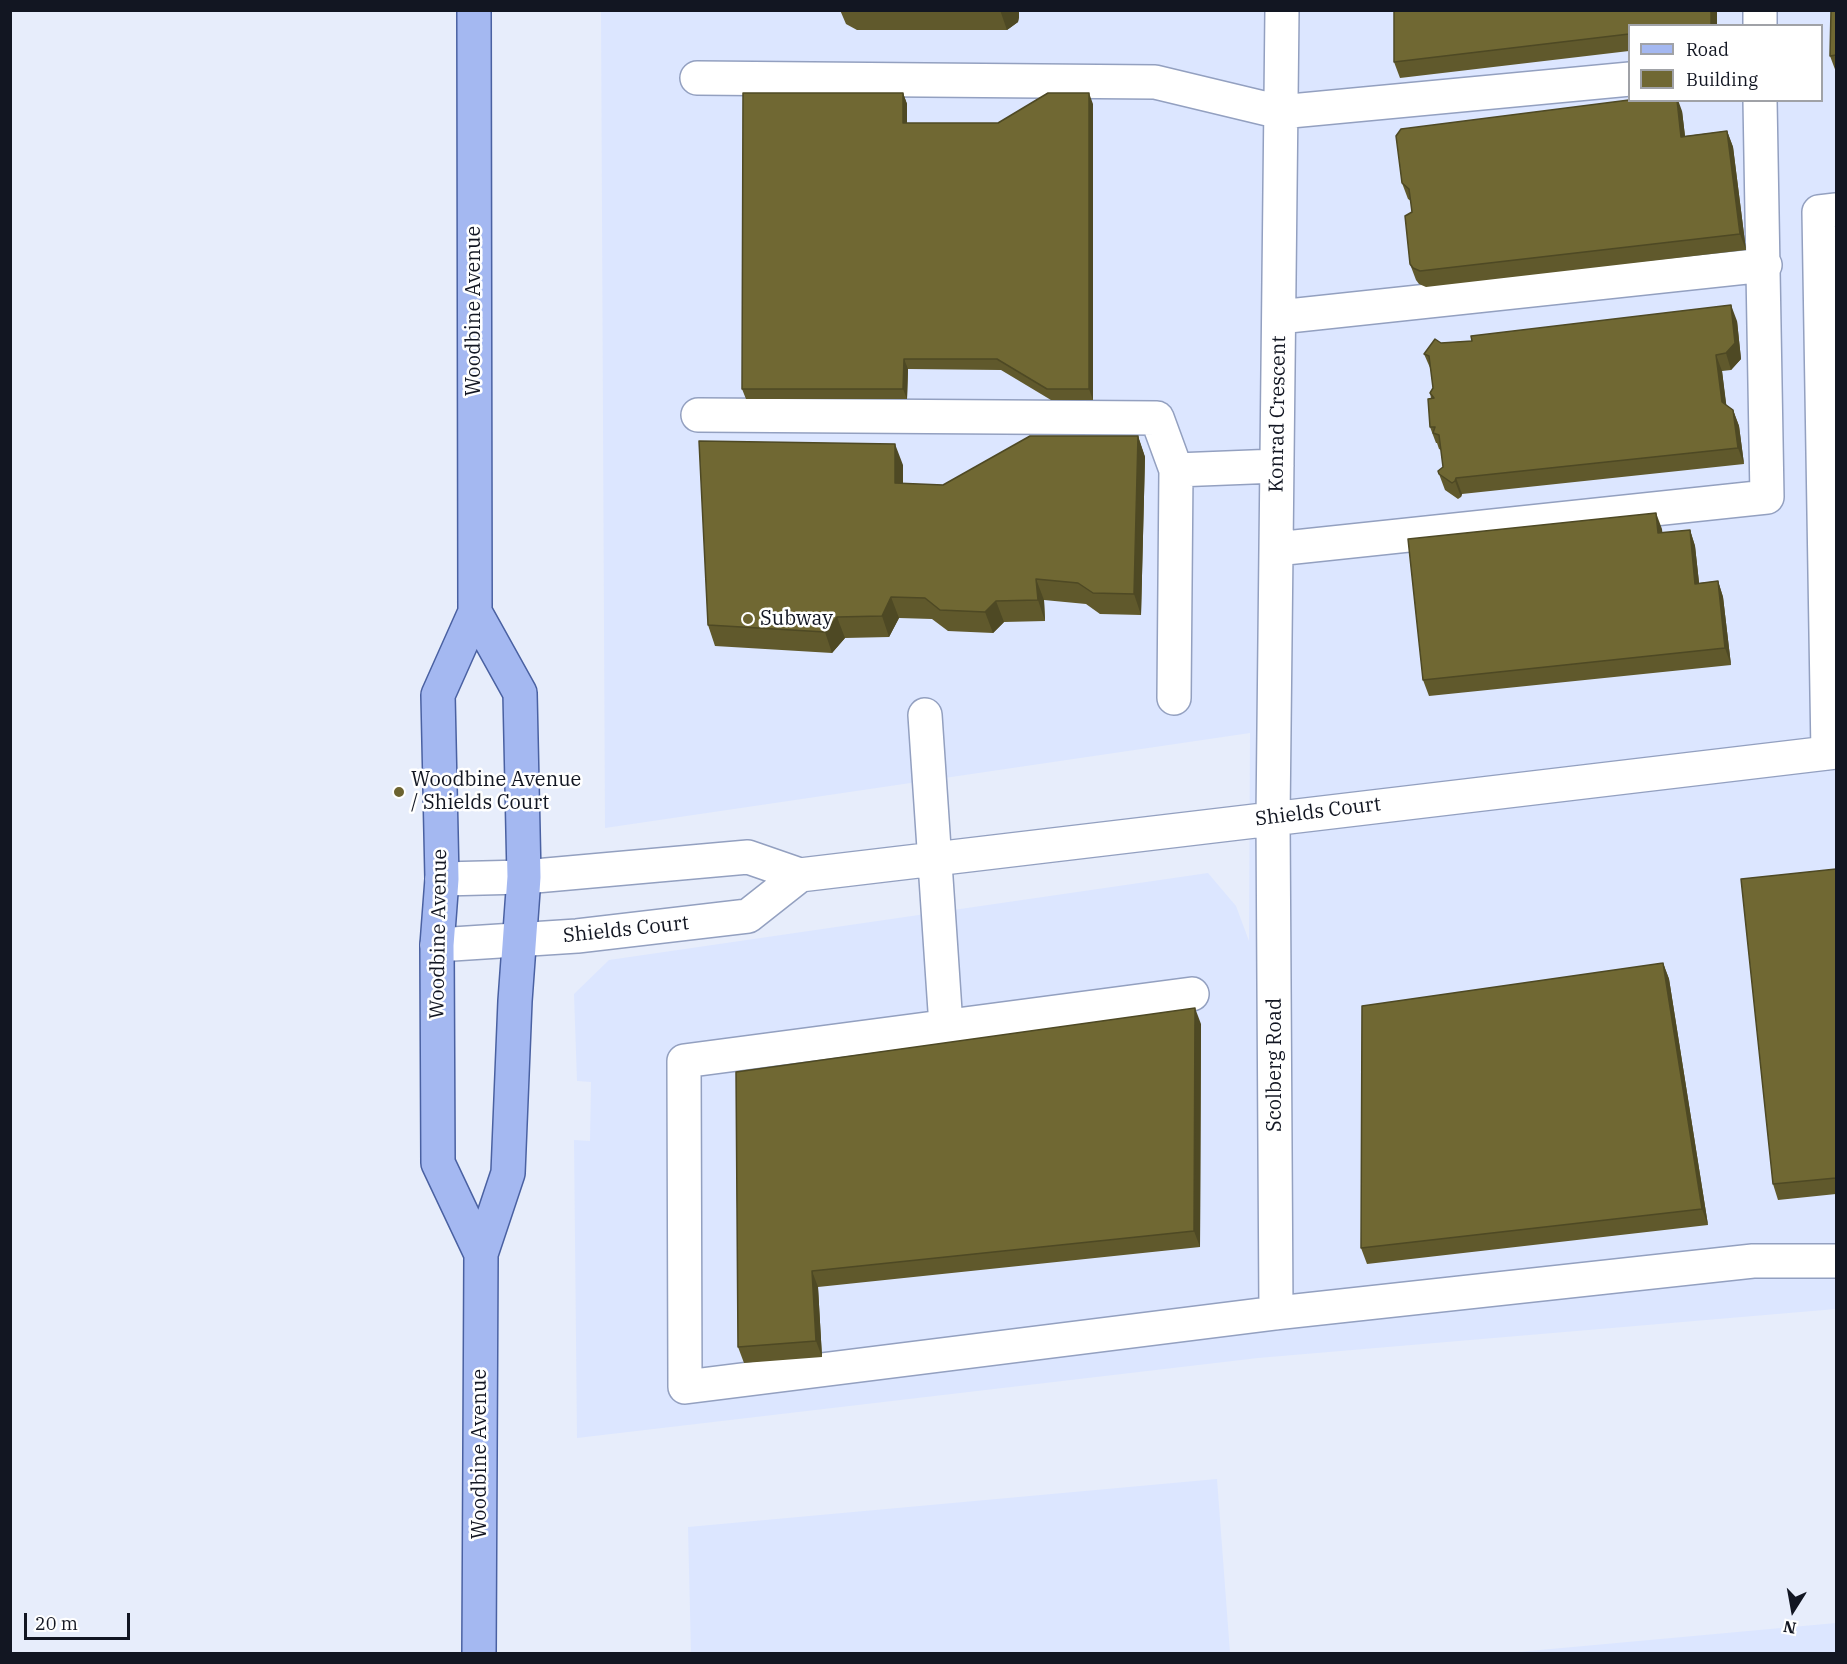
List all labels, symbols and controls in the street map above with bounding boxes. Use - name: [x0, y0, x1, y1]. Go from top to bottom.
- legend: [1628, 24, 1823, 102]
- text: Road: [1686, 38, 1729, 61]
- text: Building: [1686, 68, 1758, 91]
- street label: Woodbine Avenue: [462, 226, 486, 396]
- street label: Konrad Crescent: [1265, 335, 1291, 493]
- place label: Subway: [760, 607, 833, 631]
- marker: Subway: [741, 612, 755, 626]
- place label: Woodbine Avenue / Shields Court: [411, 768, 581, 815]
- marker: Woodbine Avenue / Shields Court: [392, 785, 406, 799]
- street label: Shields Court: [1254, 792, 1382, 832]
- street label: Woodbine Avenue: [426, 849, 452, 1019]
- street label: Shields Court: [562, 911, 690, 949]
- street label: Scolberg Road: [1263, 998, 1287, 1132]
- street label: Woodbine Avenue: [468, 1369, 492, 1539]
- north arrow: [1763, 1580, 1823, 1640]
- scale bar: [27, 1601, 134, 1639]
- text: 20 m: [35, 1612, 78, 1635]
- text: N: [1781, 1617, 1798, 1639]

